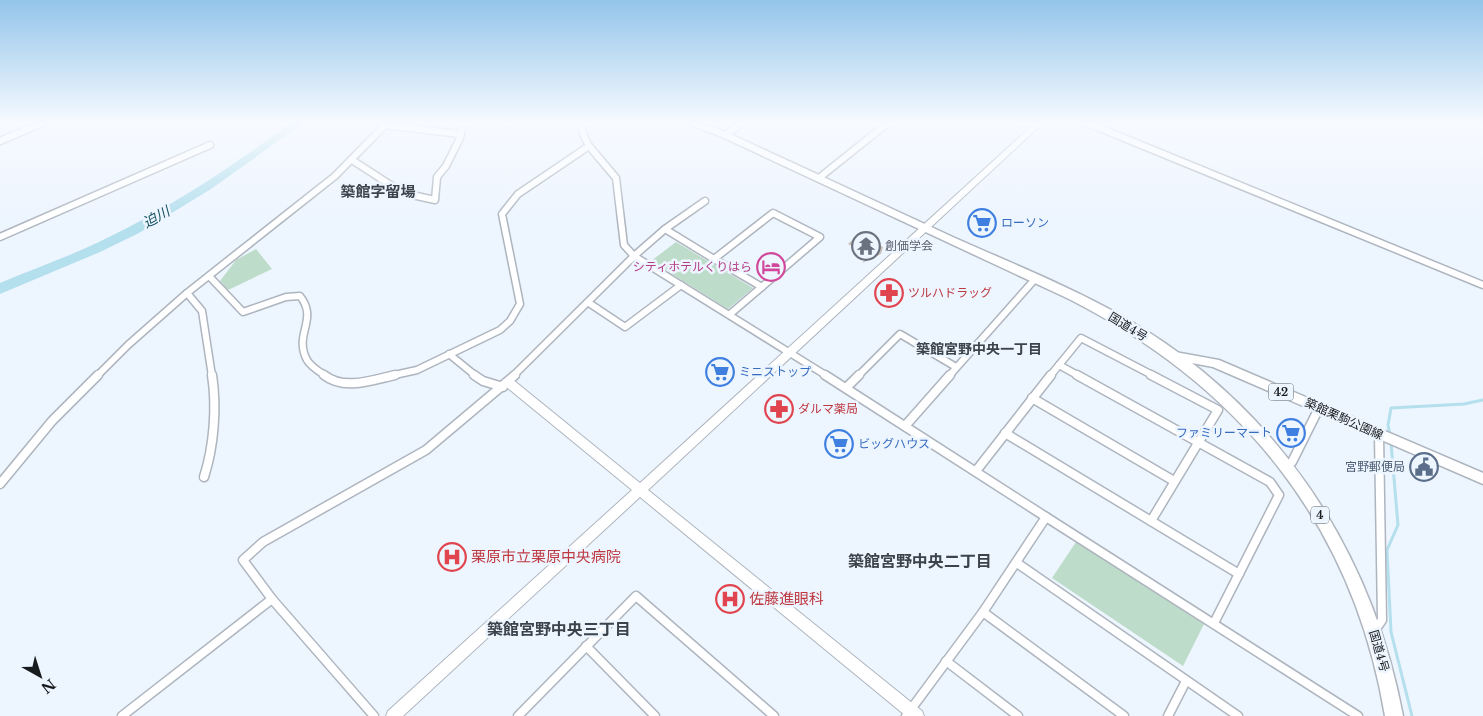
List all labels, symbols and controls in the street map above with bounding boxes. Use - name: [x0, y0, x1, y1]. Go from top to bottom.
- district label: 築館字留場: [340, 182, 416, 201]
- water label: 迫川: [139, 201, 174, 232]
- supermarket icon: ローソン: [967, 208, 997, 238]
- place label: ローソン: [1001, 215, 1049, 230]
- temple icon: 創価学会: [851, 231, 881, 261]
- place label: 創価学会: [885, 238, 933, 253]
- hotel icon: シティホテルくりはら: [756, 252, 786, 282]
- place label: シティホテルくりはら: [633, 259, 752, 274]
- pharmacy icon: ツルハドラッグ: [874, 278, 904, 308]
- place label: ツルハドラッグ: [908, 285, 992, 300]
- street label: 国道4号: [1106, 309, 1151, 344]
- district label: 築館宮野中央一丁目: [916, 340, 1042, 358]
- supermarket icon: ミニストップ: [705, 357, 735, 387]
- place label: ミニストップ: [739, 364, 811, 379]
- road number: 42: [1268, 384, 1294, 401]
- pharmacy icon: ダルマ薬局: [764, 394, 794, 424]
- street label: 築館栗駒公園線: [1303, 395, 1386, 442]
- place label: ダルマ薬局: [798, 401, 858, 416]
- supermarket icon: ファミリーマート: [1276, 418, 1306, 448]
- place label: ファミリーマート: [1176, 425, 1272, 440]
- supermarket icon: ビッグハウス: [824, 429, 854, 459]
- place label: ビッグハウス: [858, 436, 930, 451]
- public building icon: 宮野郵便局: [1409, 452, 1439, 482]
- place label: 宮野郵便局: [1345, 459, 1405, 474]
- road number: 4: [1311, 506, 1329, 524]
- hospital icon: 栗原市立栗原中央病院: [437, 542, 467, 572]
- place label: 栗原市立栗原中央病院: [471, 547, 621, 566]
- district label: 築館宮野中央二丁目: [848, 551, 992, 571]
- hospital icon: 佐藤進眼科: [715, 584, 745, 614]
- place label: 佐藤進眼科: [749, 589, 824, 608]
- district label: 築館宮野中央三丁目: [487, 619, 631, 639]
- street label: 国道4号: [1366, 628, 1393, 674]
- north arrow: [15, 651, 65, 701]
- text: N: [37, 675, 59, 697]

